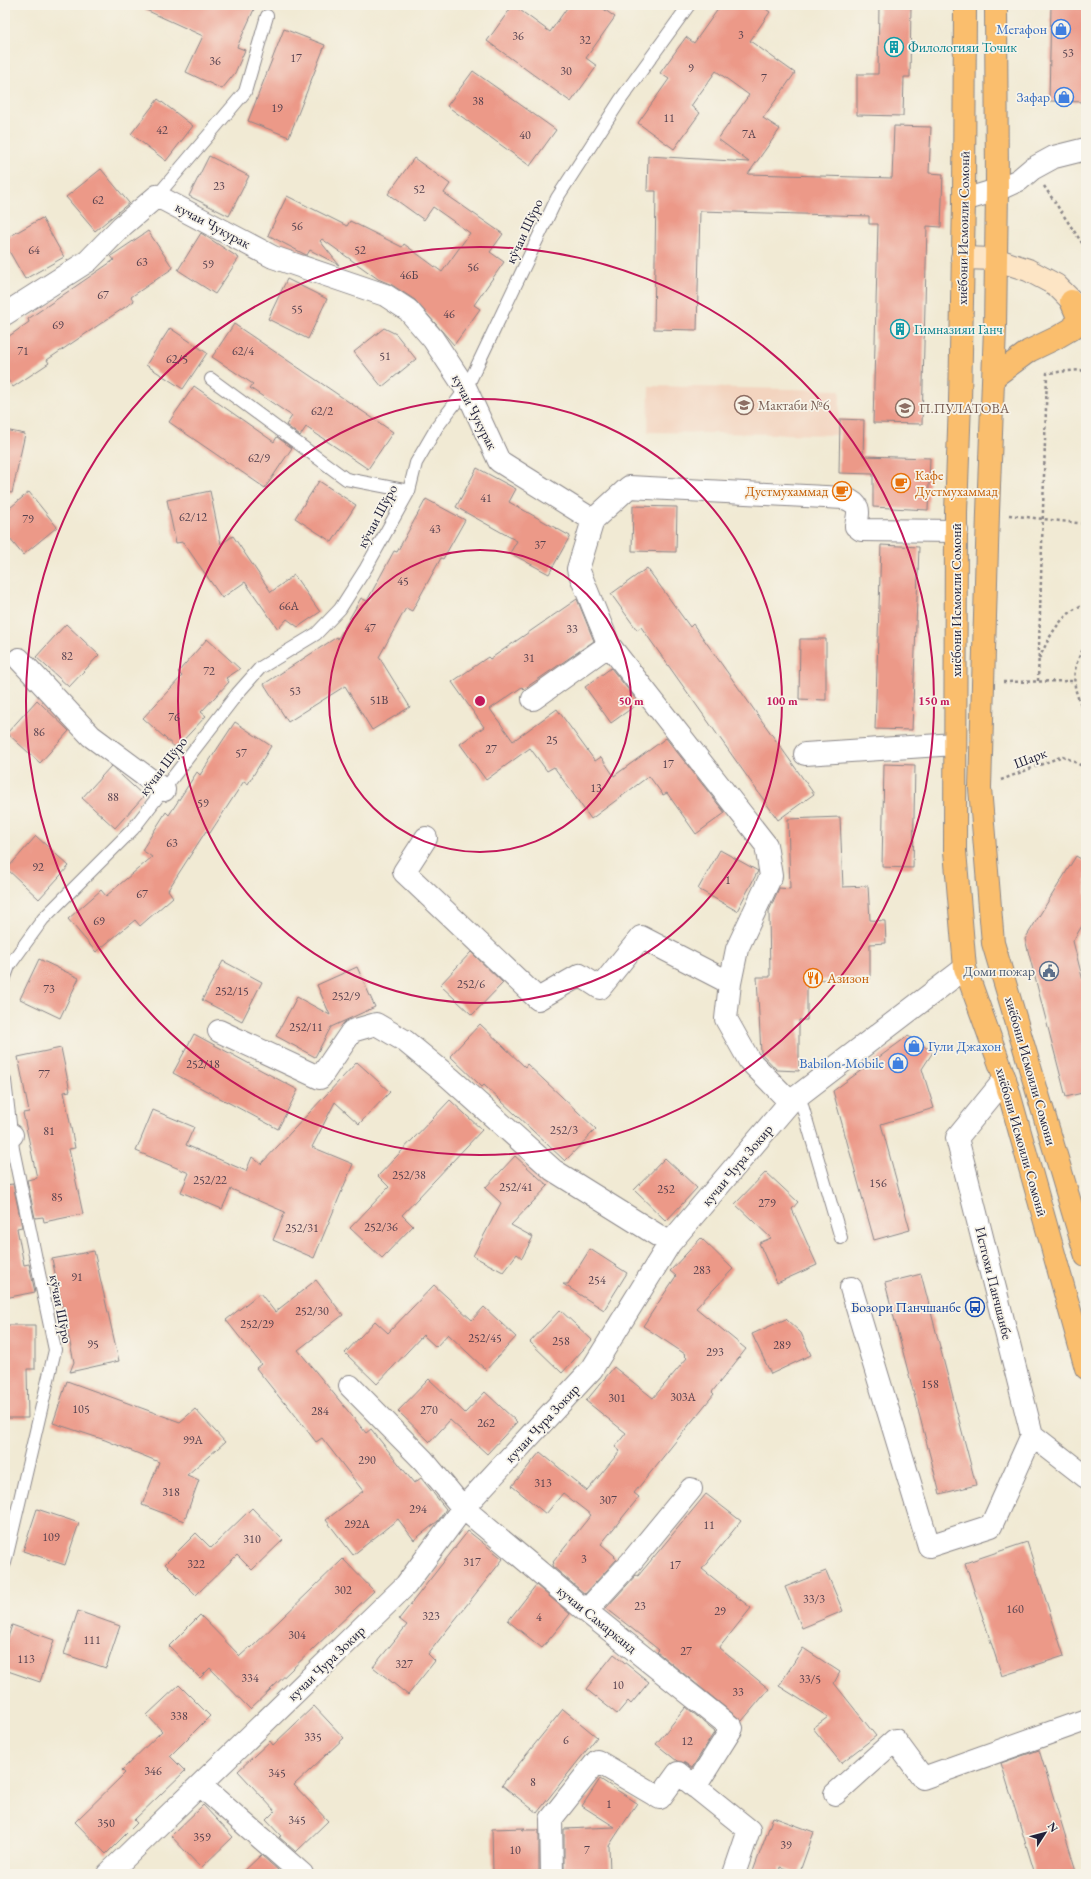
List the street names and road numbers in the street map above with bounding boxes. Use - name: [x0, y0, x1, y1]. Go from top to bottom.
- street label: хиёбони Исмоили Сомонӣ: [953, 150, 973, 305]
- street label: кўчаи Шўро: [501, 196, 547, 266]
- street label: кучаи Чукурак: [172, 198, 254, 252]
- street label: кучаи Чукурак: [448, 371, 502, 453]
- street label: кўчаи Шўро: [353, 481, 401, 551]
- street label: хиёбони Исмоили Сомонӣ: [947, 522, 965, 677]
- street label: кўчаи Шўро: [135, 733, 191, 799]
- street label: Шарк: [1011, 743, 1049, 773]
- street label: хиёбони Исмоили Сомони: [1001, 995, 1061, 1148]
- street label: хиёбони Исмоили Сомонӣ: [992, 1066, 1052, 1219]
- street label: кучаи Чура Зокир: [698, 1120, 776, 1210]
- street label: Истгохи Панчшанбе: [971, 1225, 1017, 1342]
- street label: кўчаи Шўро: [46, 1273, 76, 1345]
- street label: кучаи Чура Зокир: [501, 1380, 583, 1466]
- street label: кучаи Самарканд: [553, 1581, 641, 1657]
- street label: кучаи Чура Зокир: [283, 1621, 369, 1705]

